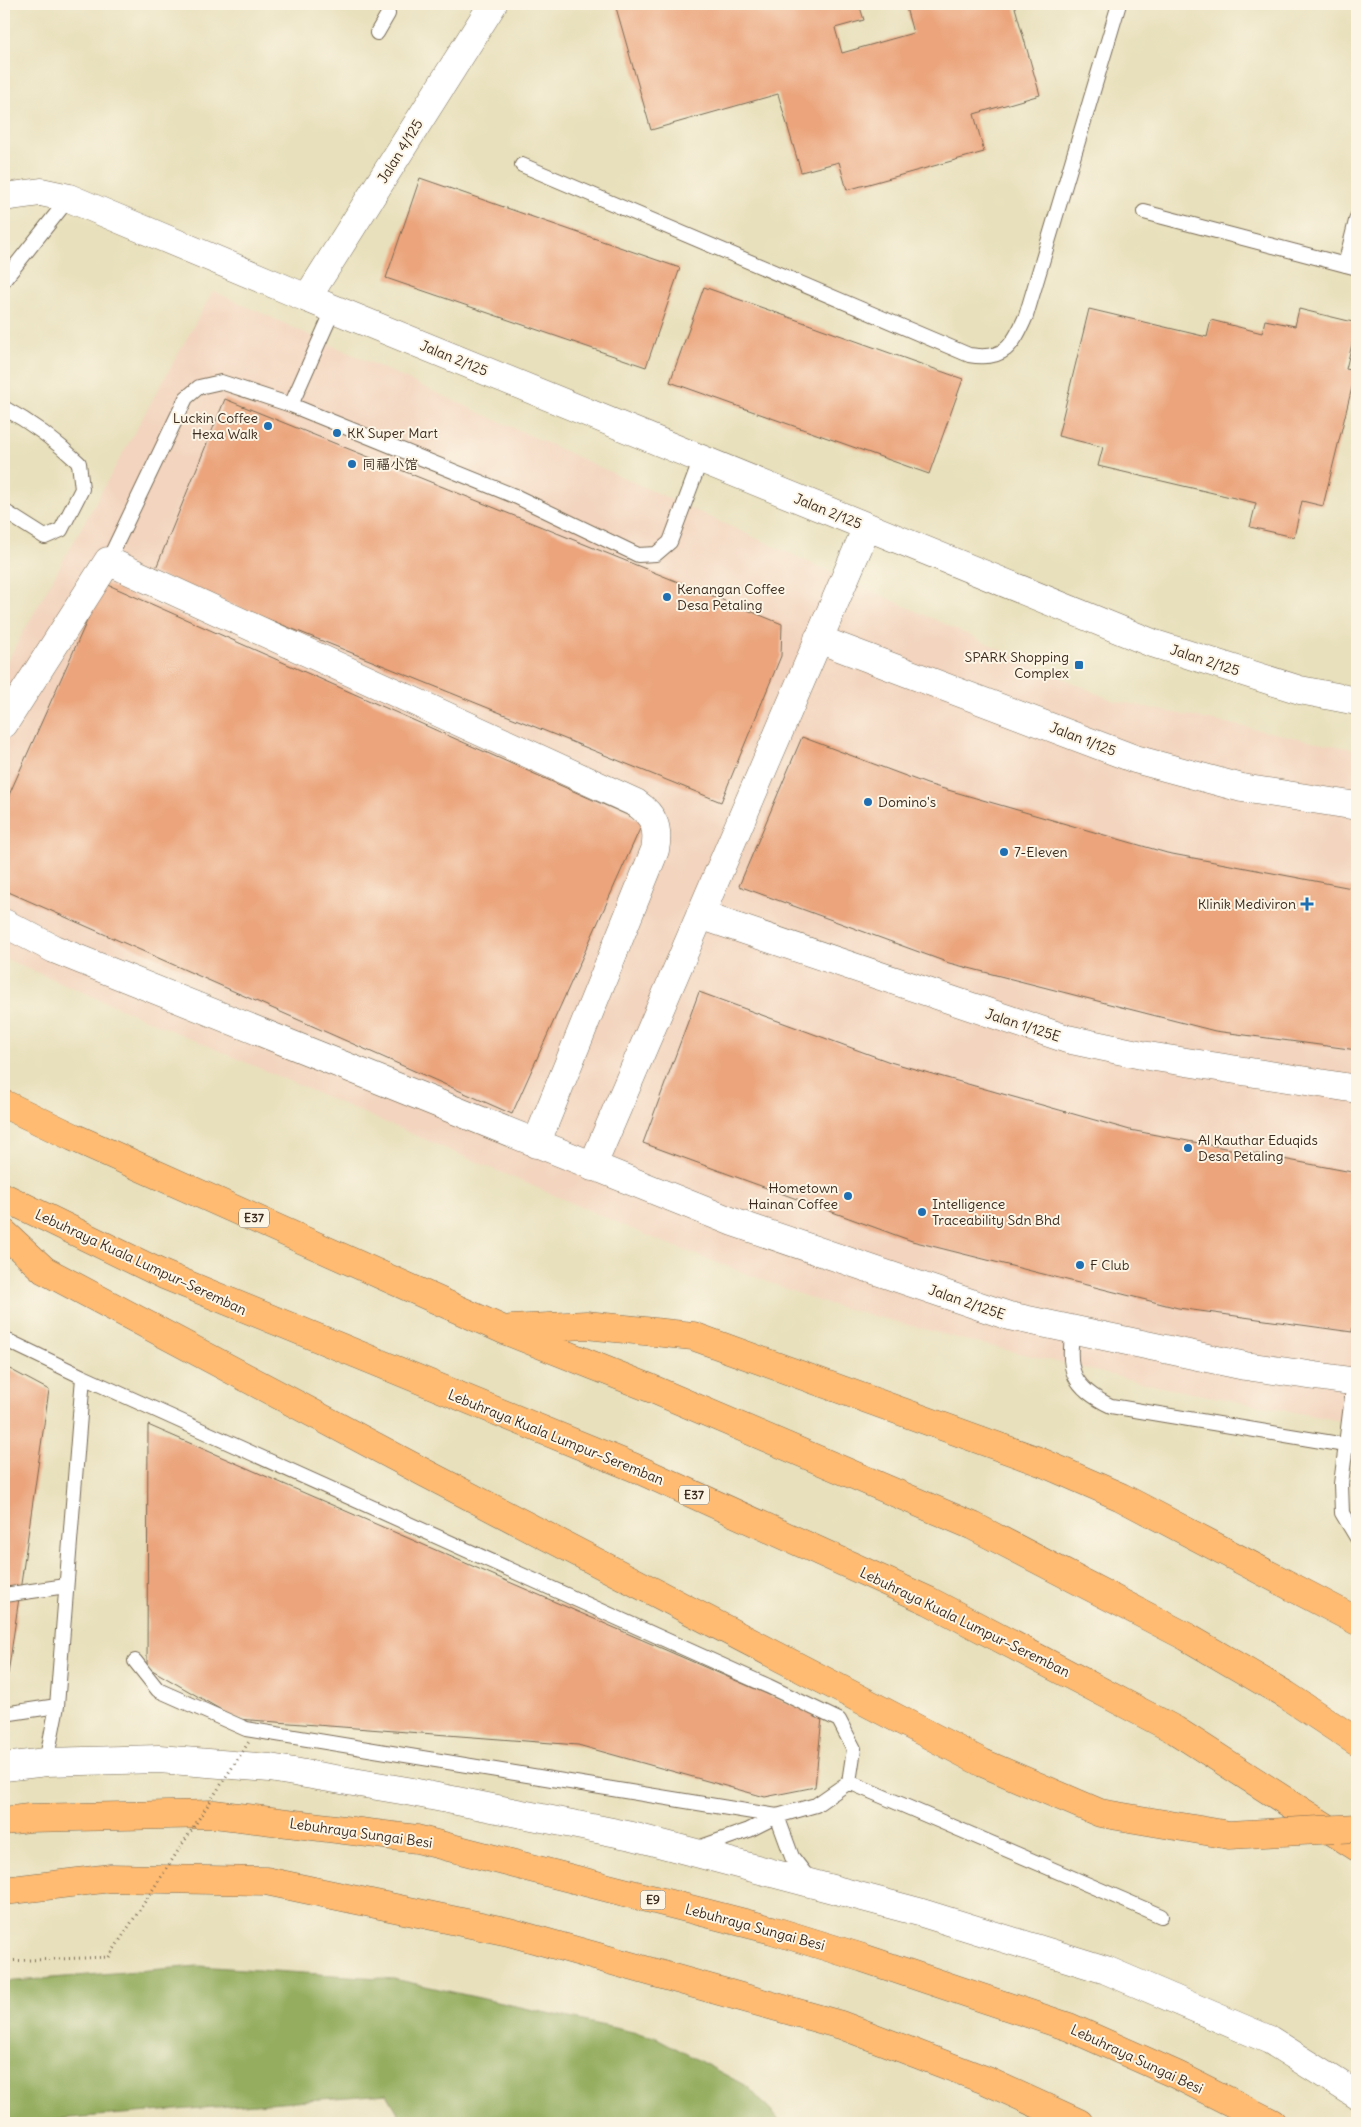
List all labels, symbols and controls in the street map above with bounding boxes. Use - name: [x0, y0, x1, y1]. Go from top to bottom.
- street label: Jalan 4/125: [373, 116, 427, 186]
- street label: Jalan 2/125: [417, 336, 491, 380]
- place label: Luckin Coffee Hexa Walk: [173, 409, 258, 443]
- marker: Luckin Coffee Hexa Walk: [262, 420, 274, 432]
- place label: KK Super Mart: [347, 424, 438, 442]
- marker: KK Super Mart: [331, 427, 343, 439]
- place label: 同福小馆: [362, 455, 418, 473]
- marker: 同福小馆: [346, 458, 358, 470]
- street label: Jalan 2/125: [791, 489, 865, 533]
- place label: Kenangan Coffee Desa Petaling: [677, 580, 785, 614]
- marker: Kenangan Coffee Desa Petaling: [661, 591, 673, 603]
- street label: Jalan 2/125: [1168, 640, 1242, 680]
- place label: SPARK Shopping Complex: [965, 648, 1069, 682]
- marker: SPARK Shopping Complex: [1073, 659, 1085, 671]
- street label: Jalan 1/125: [1047, 718, 1119, 760]
- place label: Domino's: [878, 793, 936, 811]
- marker: Domino's: [862, 796, 874, 808]
- place label: 7-Eleven: [1014, 843, 1068, 861]
- marker: 7-Eleven: [998, 846, 1010, 858]
- place label: Klinik Mediviron: [1198, 895, 1296, 913]
- marker: Klinik Mediviron: [1300, 897, 1314, 911]
- street label: Jalan 1/125E: [983, 1004, 1063, 1046]
- place label: Al Kauthar Eduqids Desa Petaling: [1198, 1131, 1318, 1165]
- marker: Al Kauthar Eduqids Desa Petaling: [1182, 1142, 1194, 1154]
- place label: Hometown Hainan Coffee: [749, 1179, 838, 1213]
- marker: Hometown Hainan Coffee: [842, 1190, 854, 1202]
- place label: Intelligence Traceability Sdn Bhd: [932, 1195, 1060, 1229]
- street label: Lebuhraya Kuala Lumpur–Seremban: [32, 1205, 250, 1319]
- marker: Intelligence Traceability Sdn Bhd: [916, 1206, 928, 1218]
- road number: E37: [239, 1208, 269, 1228]
- place label: F Club: [1090, 1256, 1130, 1274]
- marker: F Club: [1074, 1259, 1086, 1271]
- street label: Jalan 2/125E: [926, 1280, 1008, 1324]
- street label: Lebuhraya Kuala Lumpur–Seremban: [445, 1385, 667, 1489]
- road number: E37: [679, 1486, 709, 1504]
- street label: Lebuhraya Kuala Lumpur–Seremban: [857, 1563, 1073, 1681]
- street label: Lebuhraya Sungai Besi: [288, 1814, 434, 1852]
- road number: E9: [640, 1890, 666, 1910]
- street label: Lebuhraya Sungai Besi: [683, 1900, 827, 1954]
- street label: Lebuhraya Sungai Besi: [1068, 2020, 1206, 2098]

